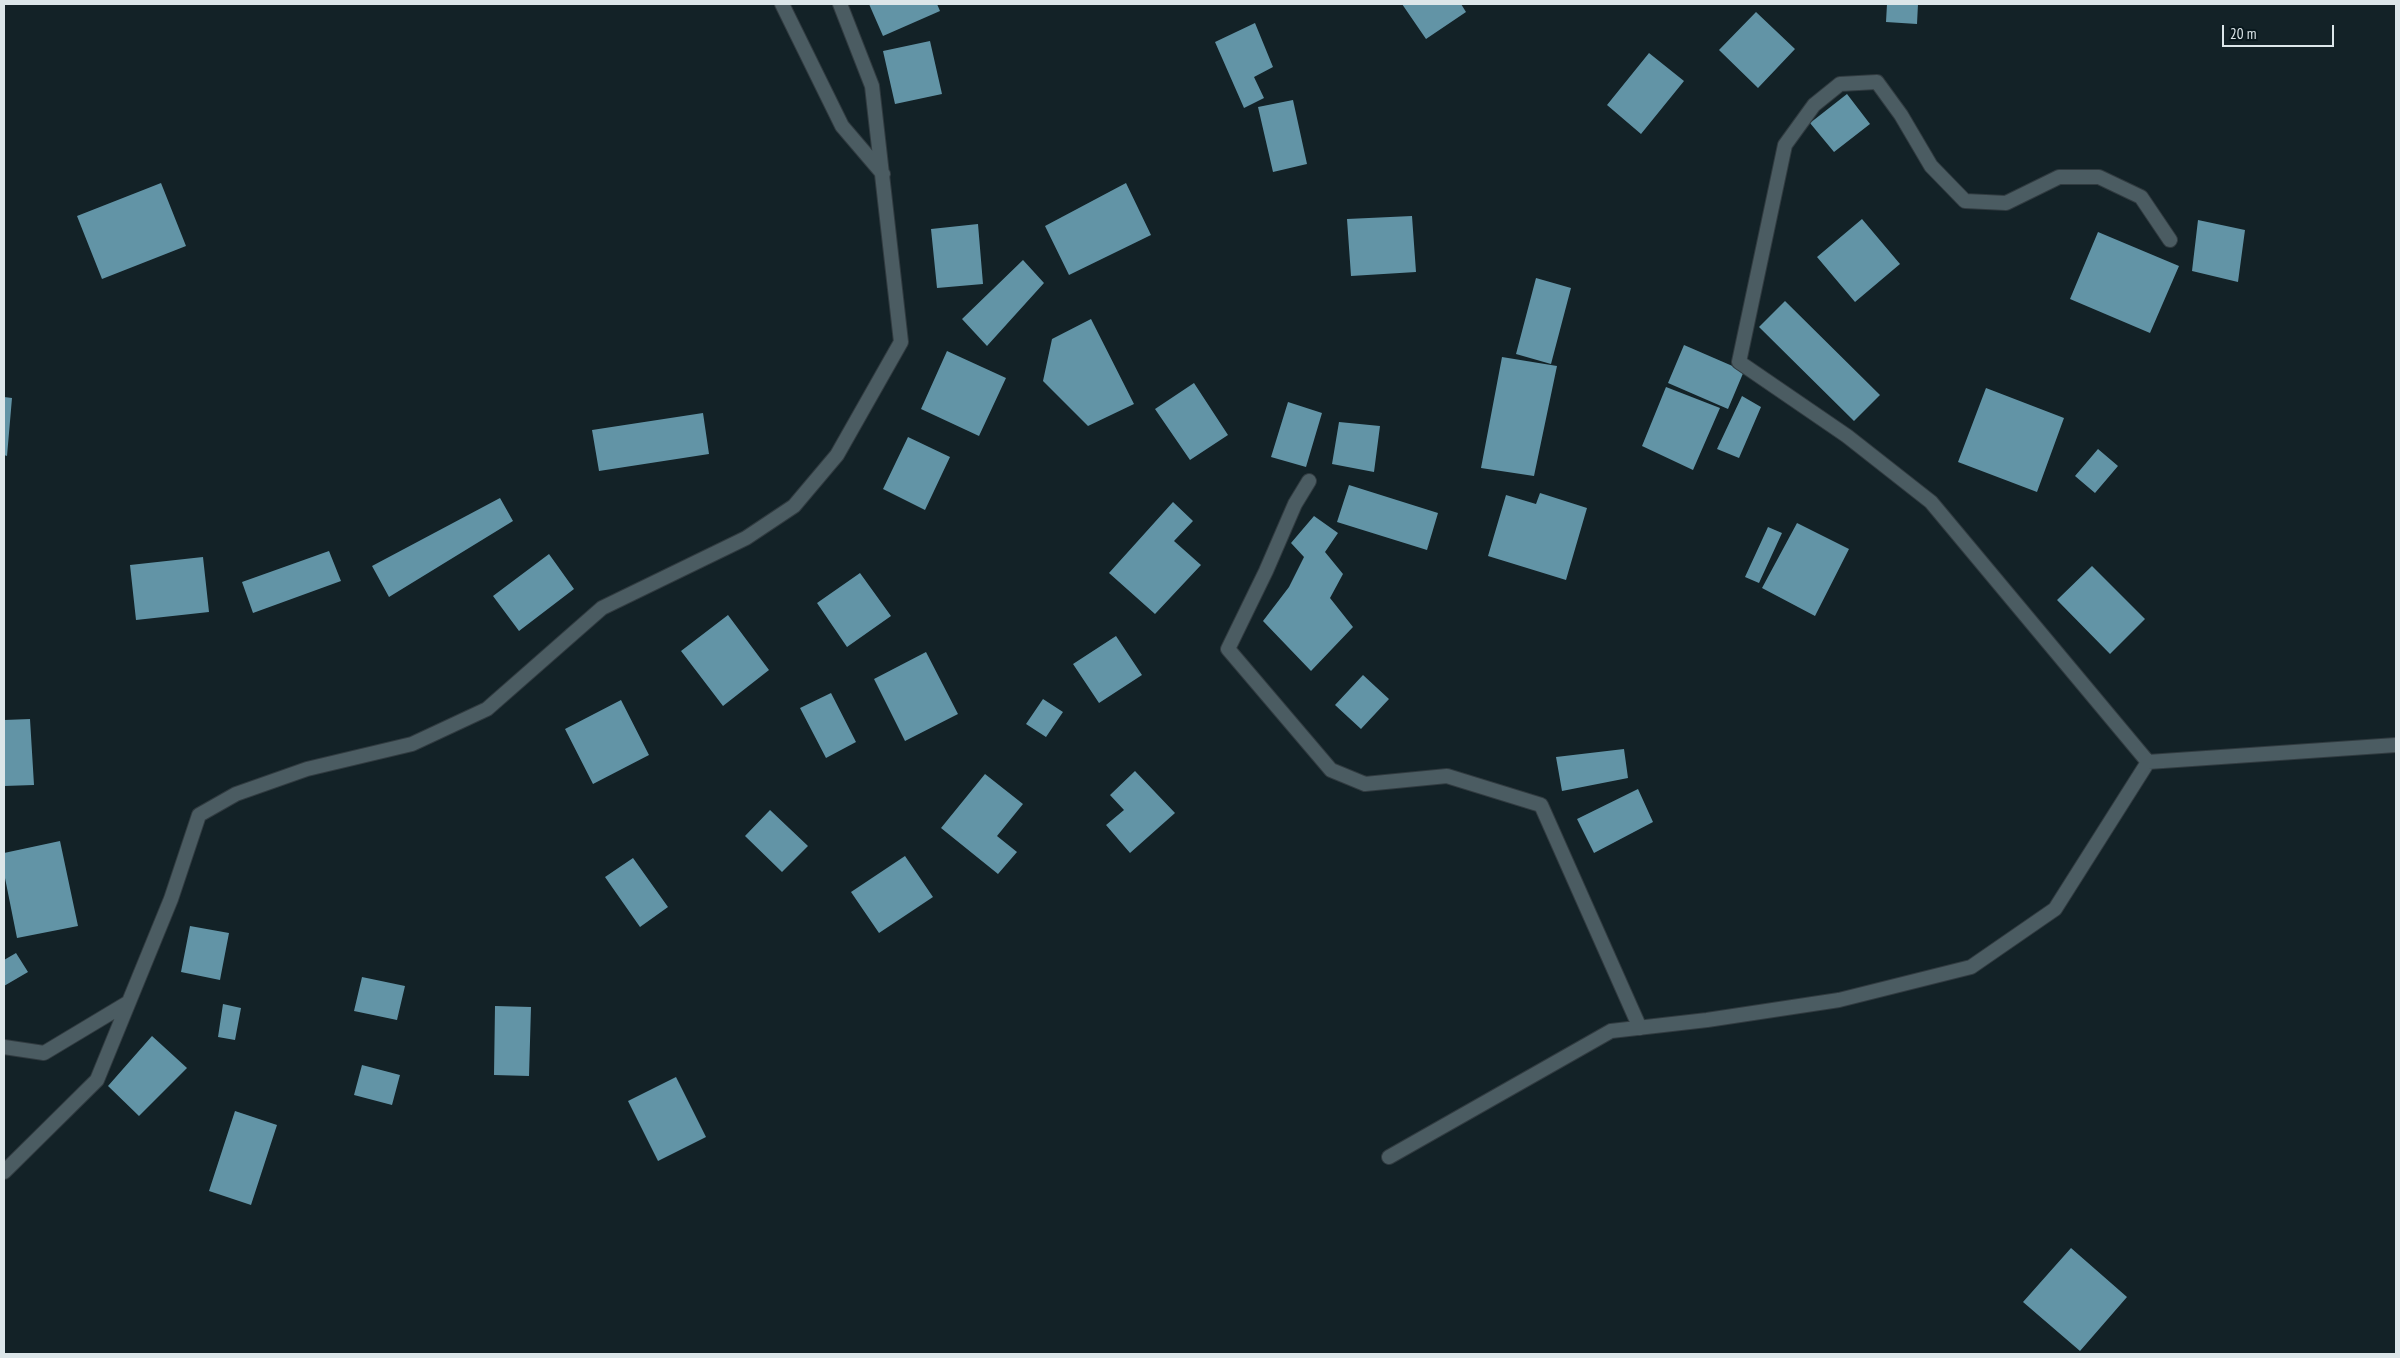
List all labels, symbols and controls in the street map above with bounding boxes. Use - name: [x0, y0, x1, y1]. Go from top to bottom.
- scale bar: [2225, 15, 2338, 47]
- text: 20 m: [2230, 24, 2256, 43]

